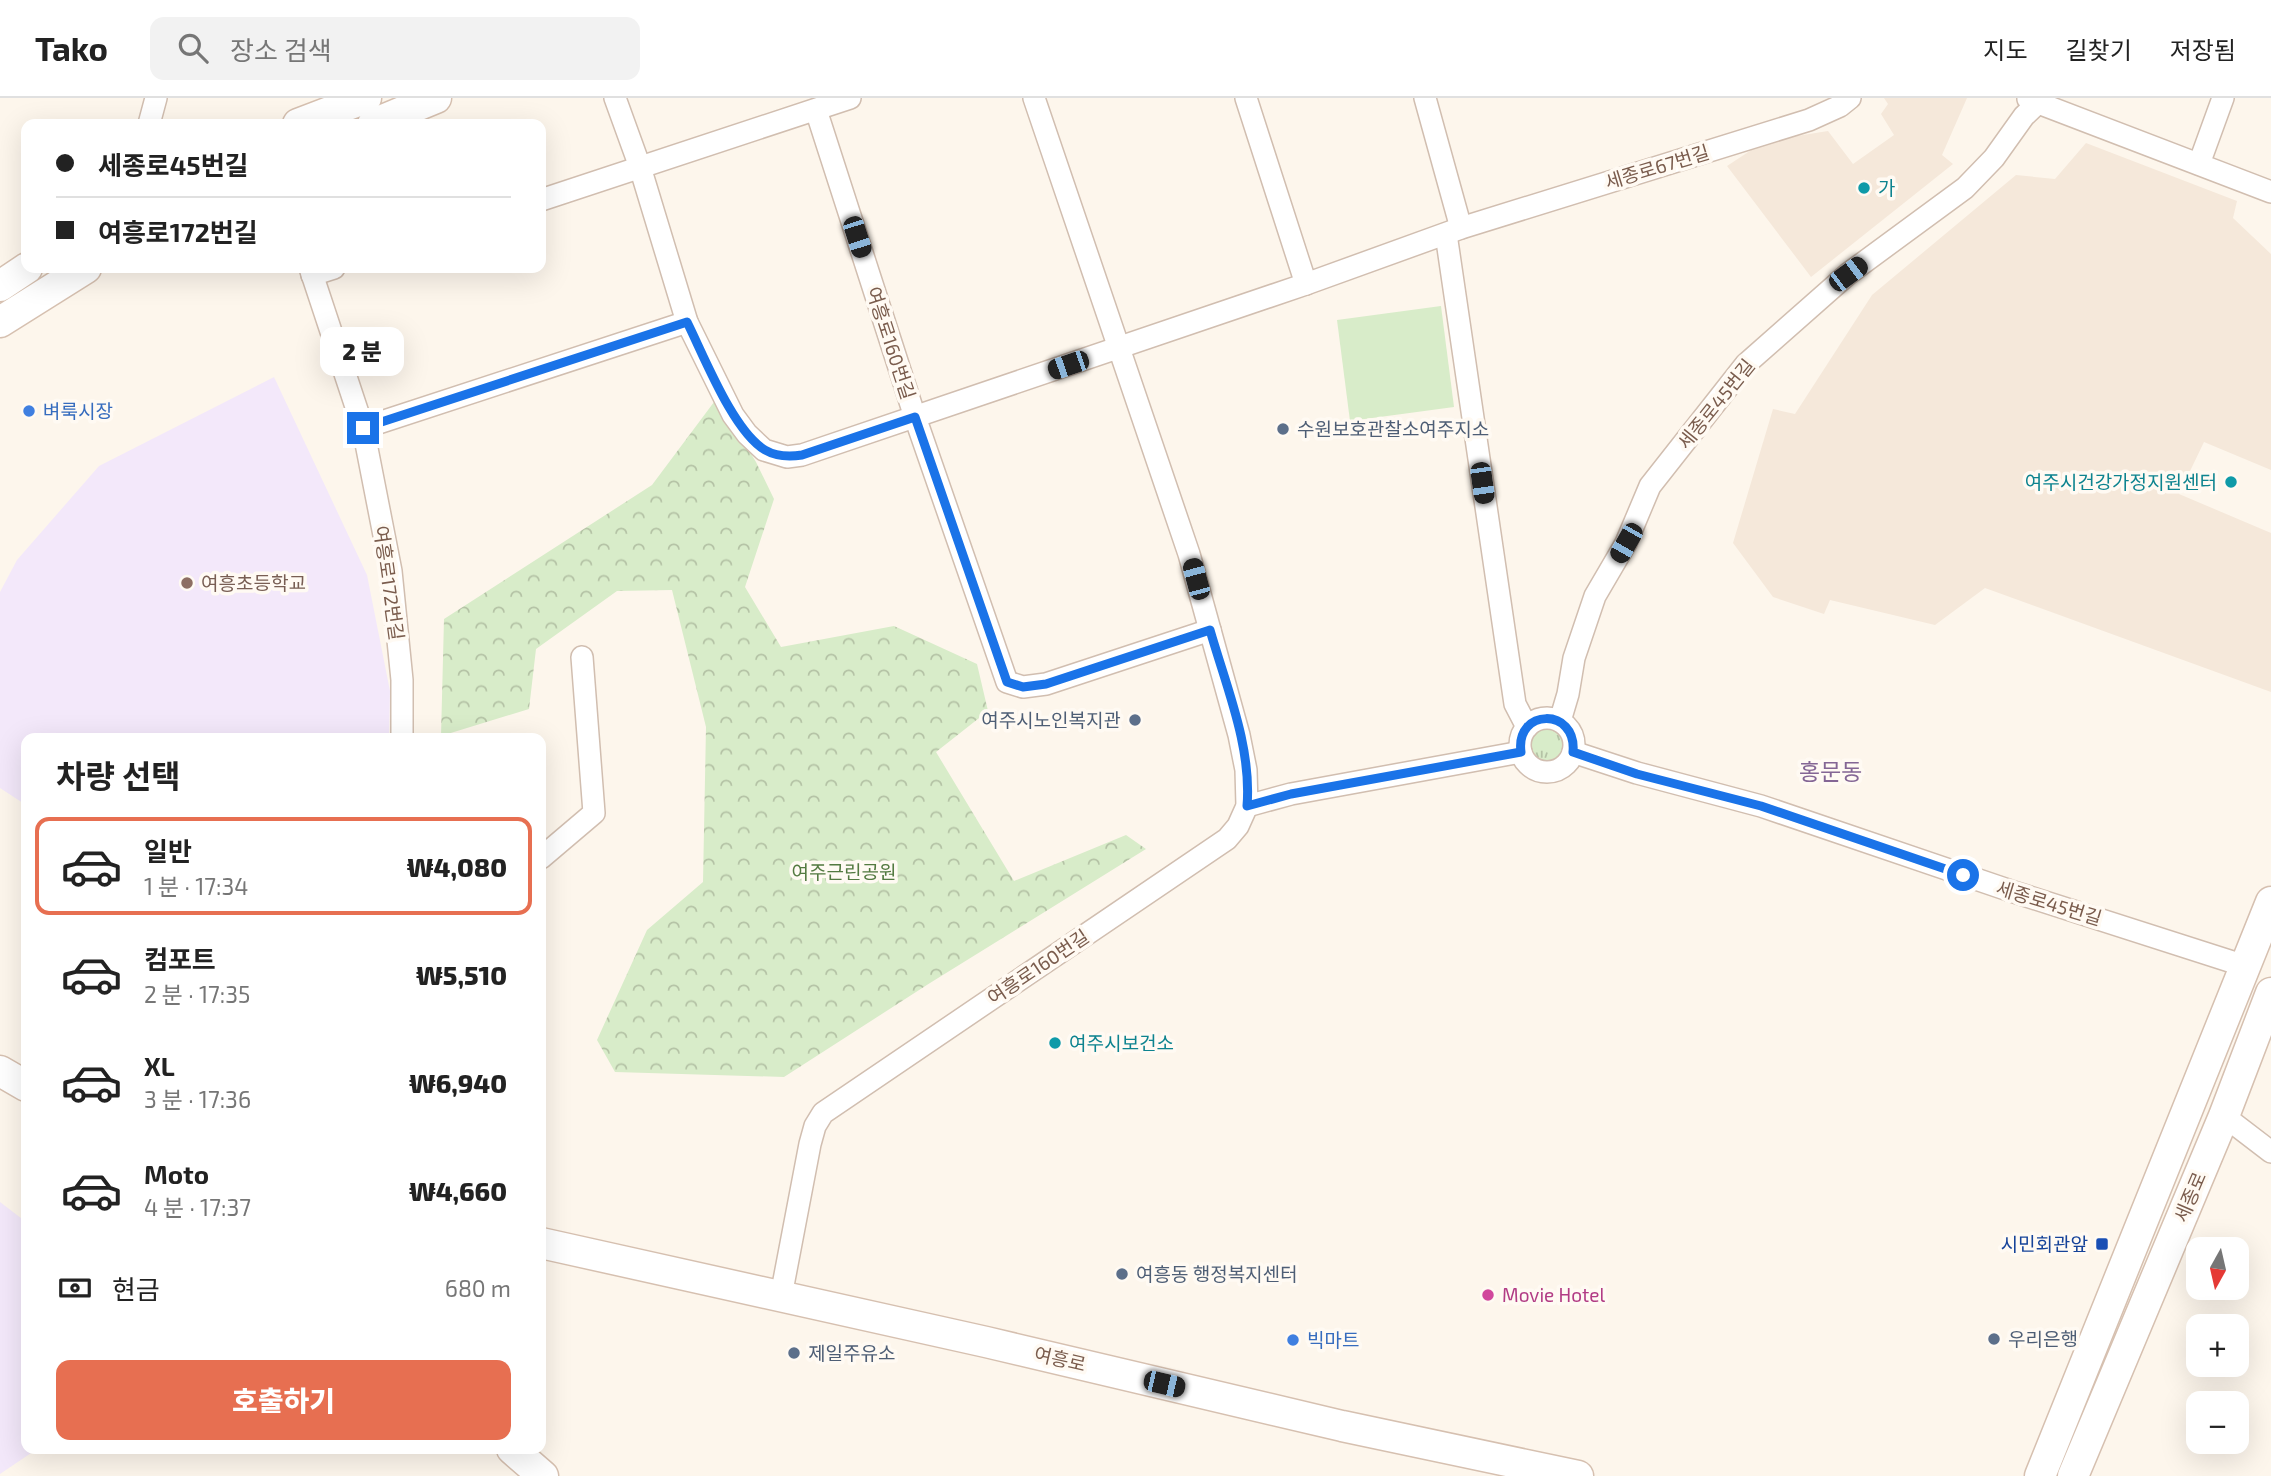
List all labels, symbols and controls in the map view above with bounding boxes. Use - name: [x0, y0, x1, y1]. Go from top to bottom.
- search box: [150, 17, 640, 80]
- text: Tako: [35, 28, 108, 68]
- icon: search: [174, 29, 212, 67]
- text: 장소 검색: [230, 34, 332, 65]
- text: 지도: [1983, 35, 2028, 64]
- text: 길찾기: [2066, 35, 2132, 64]
- text: 저장됨: [2170, 35, 2236, 64]
- street label: 세종로67번길: [1602, 140, 1712, 193]
- text: 세종로45번길: [98, 149, 249, 180]
- place label: 가: [1878, 176, 1895, 199]
- marker: 가: [1856, 180, 1872, 196]
- car: [841, 214, 874, 260]
- text: 여흥로172번길: [98, 216, 258, 247]
- car: [1825, 253, 1872, 295]
- street label: 여흥로160번길: [862, 284, 921, 402]
- callout: 2 분: [321, 327, 405, 376]
- text: 2 분: [342, 337, 382, 365]
- car: [1045, 348, 1092, 382]
- street label: 세종로45번길: [1672, 354, 1759, 453]
- place label: 벼룩시장: [43, 399, 113, 422]
- marker: 벼룩시장: [21, 403, 37, 419]
- route end: [347, 412, 379, 444]
- place label: 수원보호관찰소여주지소: [1297, 417, 1489, 440]
- marker: 수원보호관찰소여주지소: [1275, 421, 1291, 437]
- car: [1469, 461, 1496, 505]
- place label: 여주시건강가정지원센터: [2025, 470, 2217, 493]
- marker: 여주시건강가정지원센터: [2223, 474, 2239, 490]
- car: [1607, 520, 1646, 566]
- street label: 여흥로172번길: [370, 524, 409, 642]
- car: [1181, 556, 1212, 602]
- place label: 여흥초등학교: [201, 571, 306, 594]
- marker: 여흥초등학교: [179, 575, 195, 591]
- place label: 여주시노인복지관: [981, 708, 1121, 731]
- marker: 여주시노인복지관: [1127, 712, 1143, 728]
- text: 차량 선택: [56, 756, 181, 794]
- district label: 홍문동: [1799, 757, 1863, 785]
- icon: car: [60, 835, 123, 898]
- text: 일반: [144, 835, 192, 866]
- text: ₩4,080: [407, 851, 507, 882]
- route start: [1947, 859, 1979, 891]
- park label: 여주근린공원: [792, 860, 896, 883]
- text: 1 분 · 17:34: [144, 872, 248, 900]
- street label: 세종로45번길: [1994, 876, 2105, 929]
- street label: 여흥로160번길: [983, 924, 1093, 1009]
- icon: car: [60, 943, 123, 1006]
- text: 컴포트: [144, 943, 216, 974]
- text: ₩5,510: [416, 959, 507, 990]
- text: 2 분 · 17:35: [144, 980, 250, 1008]
- place label: 여주시보건소: [1069, 1031, 1174, 1054]
- marker: 여주시보건소: [1047, 1035, 1063, 1051]
- text: XL: [144, 1050, 175, 1081]
- icon: car: [60, 1051, 123, 1114]
- text: ₩6,940: [409, 1067, 507, 1098]
- text: 3 분 · 17:36: [144, 1085, 251, 1113]
- text: Moto: [144, 1158, 209, 1189]
- icon: car: [60, 1159, 123, 1222]
- street label: 세종로: [2169, 1168, 2210, 1225]
- text: ₩4,660: [409, 1175, 507, 1206]
- text: 4 분 · 17:37: [144, 1193, 251, 1221]
- place label: 시민회관앞: [2001, 1232, 2089, 1255]
- marker: 시민회관앞: [2094, 1236, 2110, 1252]
- north arrow: [2186, 1237, 2249, 1300]
- map controls: [2186, 1237, 2249, 1454]
- place label: 여흥동 행정복지센터: [1136, 1262, 1298, 1285]
- marker: 여흥동 행정복지센터: [1114, 1266, 1130, 1282]
- icon: cash: [56, 1269, 94, 1307]
- text: 현금: [112, 1273, 160, 1304]
- text: 680 m: [445, 1274, 511, 1302]
- place label: Movie Hotel: [1502, 1283, 1605, 1306]
- marker: Movie Hotel: [1480, 1287, 1496, 1303]
- button: +: [2186, 1314, 2249, 1377]
- place label: 우리은행: [2008, 1327, 2078, 1350]
- place label: 빅마트: [1307, 1328, 1359, 1351]
- marker: 우리은행: [1986, 1331, 2002, 1347]
- marker: 빅마트: [1285, 1332, 1301, 1348]
- place label: 제일주유소: [808, 1341, 895, 1364]
- street label: 여흥로: [1032, 1341, 1088, 1376]
- marker: 제일주유소: [786, 1345, 802, 1361]
- button: 호출하기: [56, 1360, 511, 1440]
- car: [1142, 1369, 1187, 1399]
- button: −: [2186, 1391, 2249, 1454]

